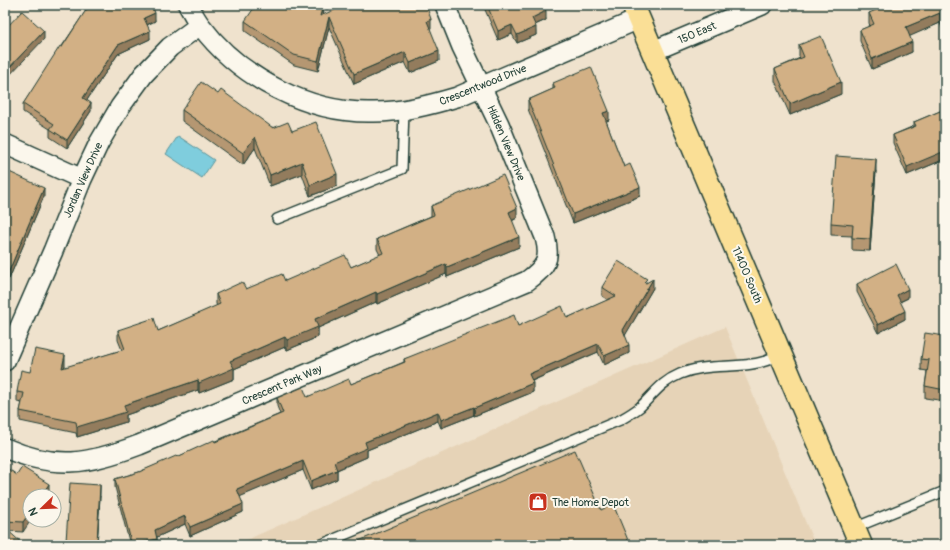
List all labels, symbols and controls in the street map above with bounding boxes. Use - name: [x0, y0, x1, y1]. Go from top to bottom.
- street label: 150 East: [676, 19, 719, 47]
- street label: Crescentwood Drive: [438, 61, 529, 108]
- street label: Hidden View Drive: [484, 103, 528, 183]
- street label: Jordan View Drive: [61, 140, 106, 220]
- street label: 11400 South: [729, 245, 765, 305]
- street label: Crescent Park Way: [240, 362, 324, 408]
- north arrow: [22, 488, 62, 528]
- shop icon: The Home Depot: [527, 491, 549, 513]
- place label: The Home Depot: [552, 496, 630, 509]
- text: N: [26, 505, 41, 518]

